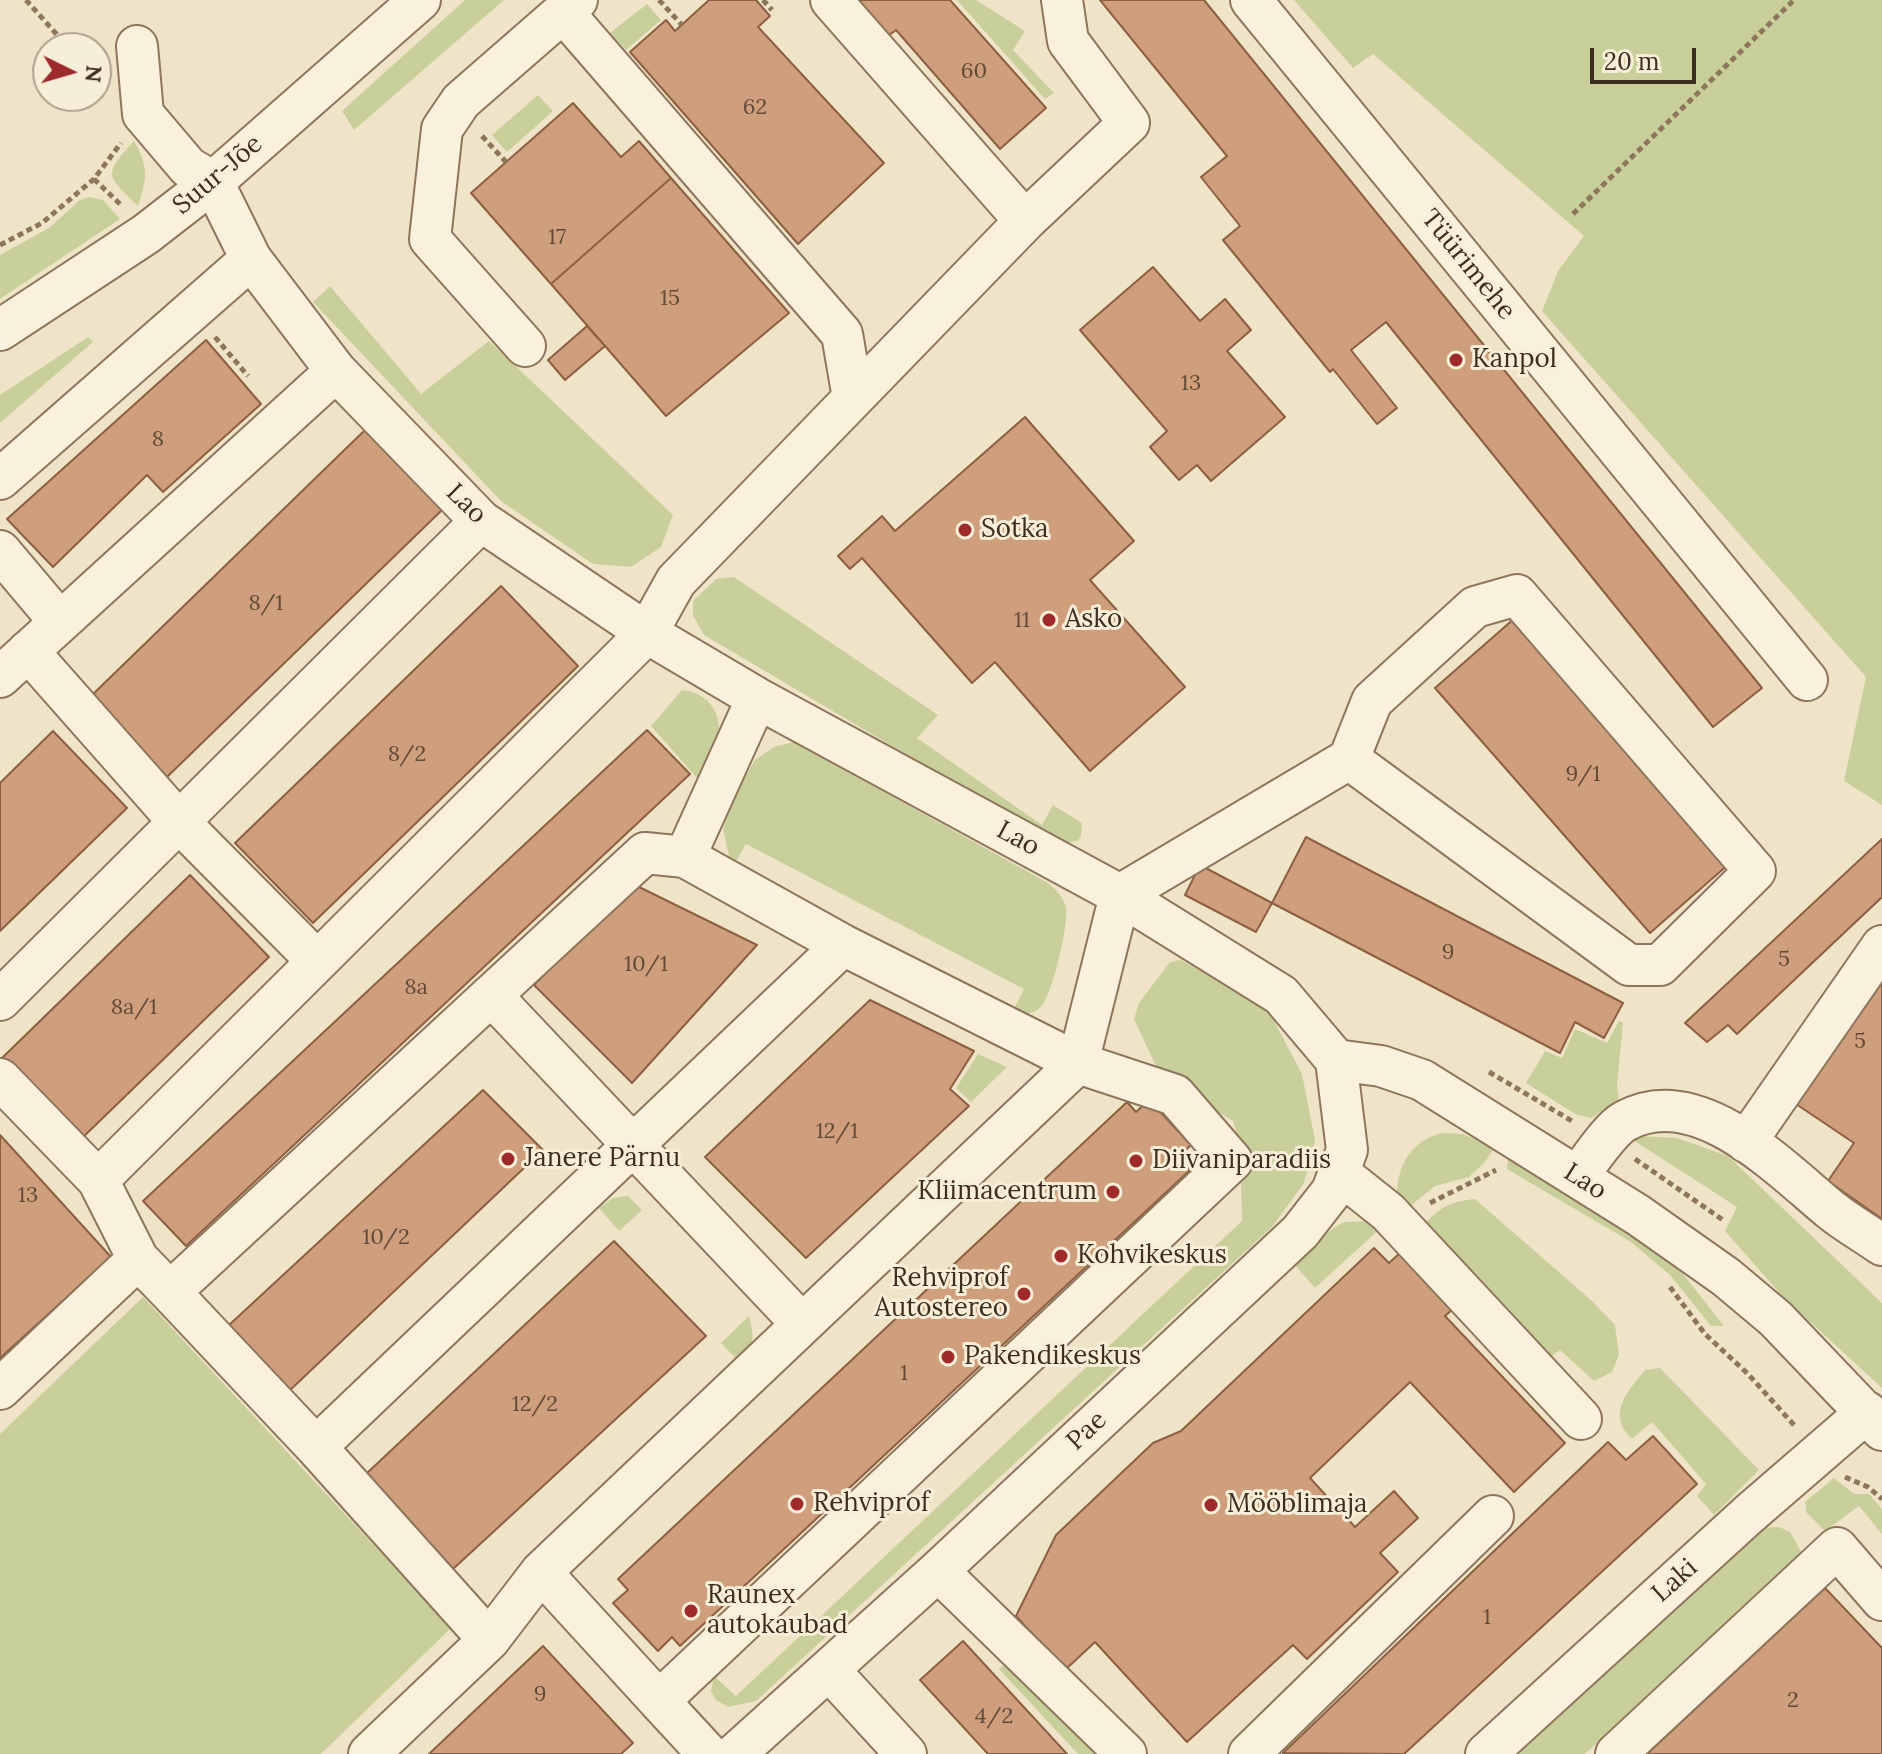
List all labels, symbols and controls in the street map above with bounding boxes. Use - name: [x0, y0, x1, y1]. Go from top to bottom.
- north arrow: [32, 32, 112, 112]
- scale bar: [1594, 32, 1700, 82]
- text: 20 m: [1604, 46, 1660, 77]
- house number: 60: [961, 59, 987, 85]
- text: N: [79, 64, 109, 84]
- house number: 62: [743, 95, 767, 121]
- street label: Suur-Jõe: [167, 129, 269, 221]
- street label: Tüürimehe: [1414, 204, 1522, 326]
- house number: 17: [548, 225, 566, 251]
- house number: 15: [660, 286, 680, 312]
- place label: Kanpol: [1472, 344, 1557, 376]
- marker: Kanpol: [1447, 351, 1465, 369]
- house number: 13: [1181, 371, 1201, 397]
- house number: 8: [152, 427, 164, 453]
- street label: Lao: [439, 477, 493, 531]
- place label: Sotka: [981, 514, 1048, 546]
- marker: Sotka: [956, 521, 974, 539]
- house number: 8/1: [249, 591, 283, 617]
- place label: Asko: [1065, 604, 1122, 636]
- house number: 11: [1014, 608, 1030, 634]
- marker: Asko: [1040, 611, 1058, 629]
- house number: 8/2: [388, 742, 426, 768]
- house number: 9/1: [1566, 762, 1600, 788]
- street label: Lao: [991, 815, 1045, 863]
- house number: 9: [1442, 940, 1454, 966]
- house number: 5: [1778, 947, 1790, 973]
- house number: 10/1: [624, 952, 668, 978]
- house number: 8a: [404, 975, 428, 1001]
- house number: 8a/1: [111, 995, 157, 1021]
- house number: 5: [1854, 1029, 1866, 1055]
- house number: 12/1: [816, 1119, 858, 1145]
- place label: Janere Pärnu: [524, 1143, 680, 1175]
- place label: Diivaniparadiis: [1152, 1145, 1331, 1177]
- marker: Janere Pärnu: [499, 1150, 517, 1168]
- marker: Diivaniparadiis: [1127, 1152, 1145, 1170]
- street label: Lao: [1558, 1157, 1612, 1207]
- place label: Kliimacentrum: [917, 1176, 1097, 1208]
- house number: 13: [18, 1183, 38, 1209]
- marker: Kliimacentrum: [1104, 1183, 1122, 1201]
- house number: 10/2: [362, 1225, 410, 1251]
- place label: Kohvikeskus: [1077, 1240, 1227, 1272]
- marker: Kohvikeskus: [1052, 1247, 1070, 1265]
- place label: Rehviprof Autostereo: [874, 1263, 1008, 1324]
- marker: Rehviprof Autostereo: [1015, 1285, 1033, 1303]
- place label: Pakendikeskus: [964, 1341, 1141, 1373]
- marker: Pakendikeskus: [939, 1348, 957, 1366]
- house number: 1: [900, 1361, 908, 1387]
- house number: 12/2: [512, 1392, 558, 1418]
- street label: Pae: [1061, 1405, 1113, 1457]
- place label: Rehviprof: [813, 1488, 930, 1520]
- place label: Mööblimaja: [1227, 1489, 1367, 1521]
- marker: Rehviprof: [788, 1495, 806, 1513]
- marker: Mööblimaja: [1202, 1496, 1220, 1514]
- street label: Laki: [1646, 1553, 1704, 1609]
- place label: Raunex autokaubad: [707, 1580, 848, 1642]
- marker: Raunex autokaubad: [682, 1602, 700, 1620]
- house number: 1: [1483, 1605, 1491, 1631]
- house number: 9: [534, 1682, 546, 1708]
- house number: 2: [1787, 1688, 1799, 1714]
- house number: 4/2: [975, 1704, 1013, 1730]

